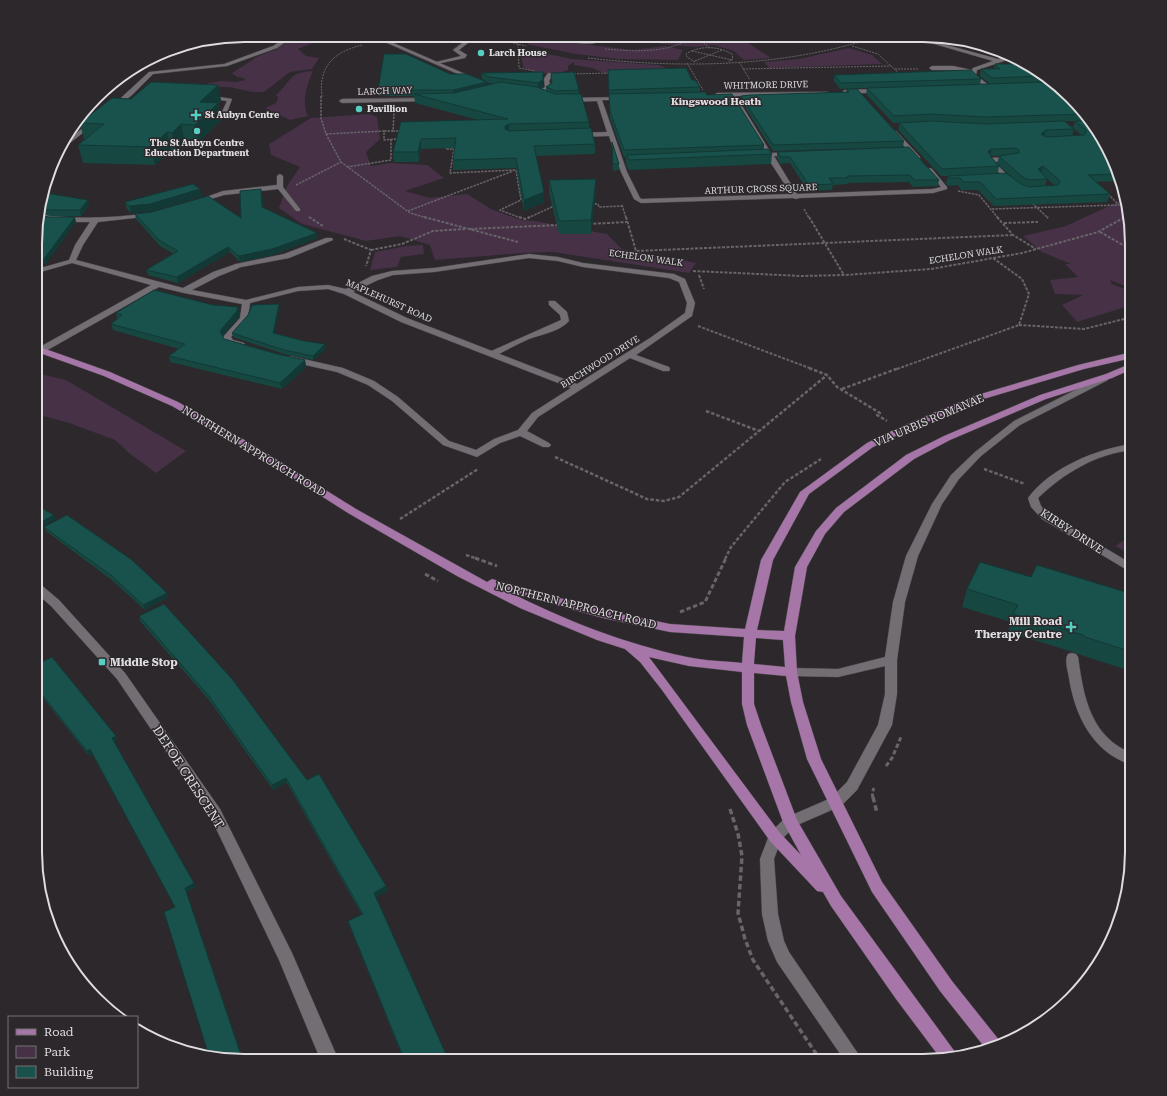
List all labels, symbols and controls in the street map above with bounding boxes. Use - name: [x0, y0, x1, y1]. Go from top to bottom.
- marker: Larch House: [476, 48, 486, 58]
- place label: Larch House: [489, 48, 547, 58]
- street label: WHITMORE DRIVE: [724, 79, 809, 91]
- street label: LARCH WAY: [357, 85, 414, 97]
- district label: Kingswood Heath: [671, 96, 761, 107]
- marker: Pavillion: [354, 104, 364, 114]
- place label: Pavillion: [367, 104, 407, 114]
- marker: St Aubyn Centre: [190, 109, 202, 121]
- place label: St Aubyn Centre: [205, 110, 280, 120]
- marker: The St Aubyn Centre Education Department: [192, 126, 202, 136]
- place label: The St Aubyn Centre Education Department: [145, 138, 250, 158]
- street label: ARTHUR CROSS SQUARE: [705, 182, 818, 196]
- street label: ECHELON WALK: [928, 244, 1004, 266]
- street label: ECHELON WALK: [608, 248, 684, 268]
- street label: MAPLEHURST ROAD: [344, 277, 434, 325]
- street label: BIRCHWOOD DRIVE: [559, 334, 641, 390]
- street label: VIA URBIS ROMANAE: [872, 391, 986, 449]
- street label: NORTHERN APPROACH ROAD: [180, 403, 328, 500]
- street label: KIRBY DRIVE: [1038, 506, 1106, 557]
- street label: NORTHERN APPROACH ROAD: [494, 579, 658, 632]
- place label: Mill Road Therapy Centre: [975, 615, 1063, 641]
- marker: Mill Road Therapy Centre: [1065, 621, 1077, 633]
- place label: Middle Stop: [110, 656, 178, 669]
- marker: Middle Stop: [97, 657, 107, 667]
- street label: DEFOE CRESCENT: [150, 723, 228, 832]
- legend: [8, 1016, 138, 1088]
- text: Road: [44, 1025, 74, 1039]
- text: Park: [44, 1045, 71, 1059]
- text: Building: [44, 1065, 93, 1079]

